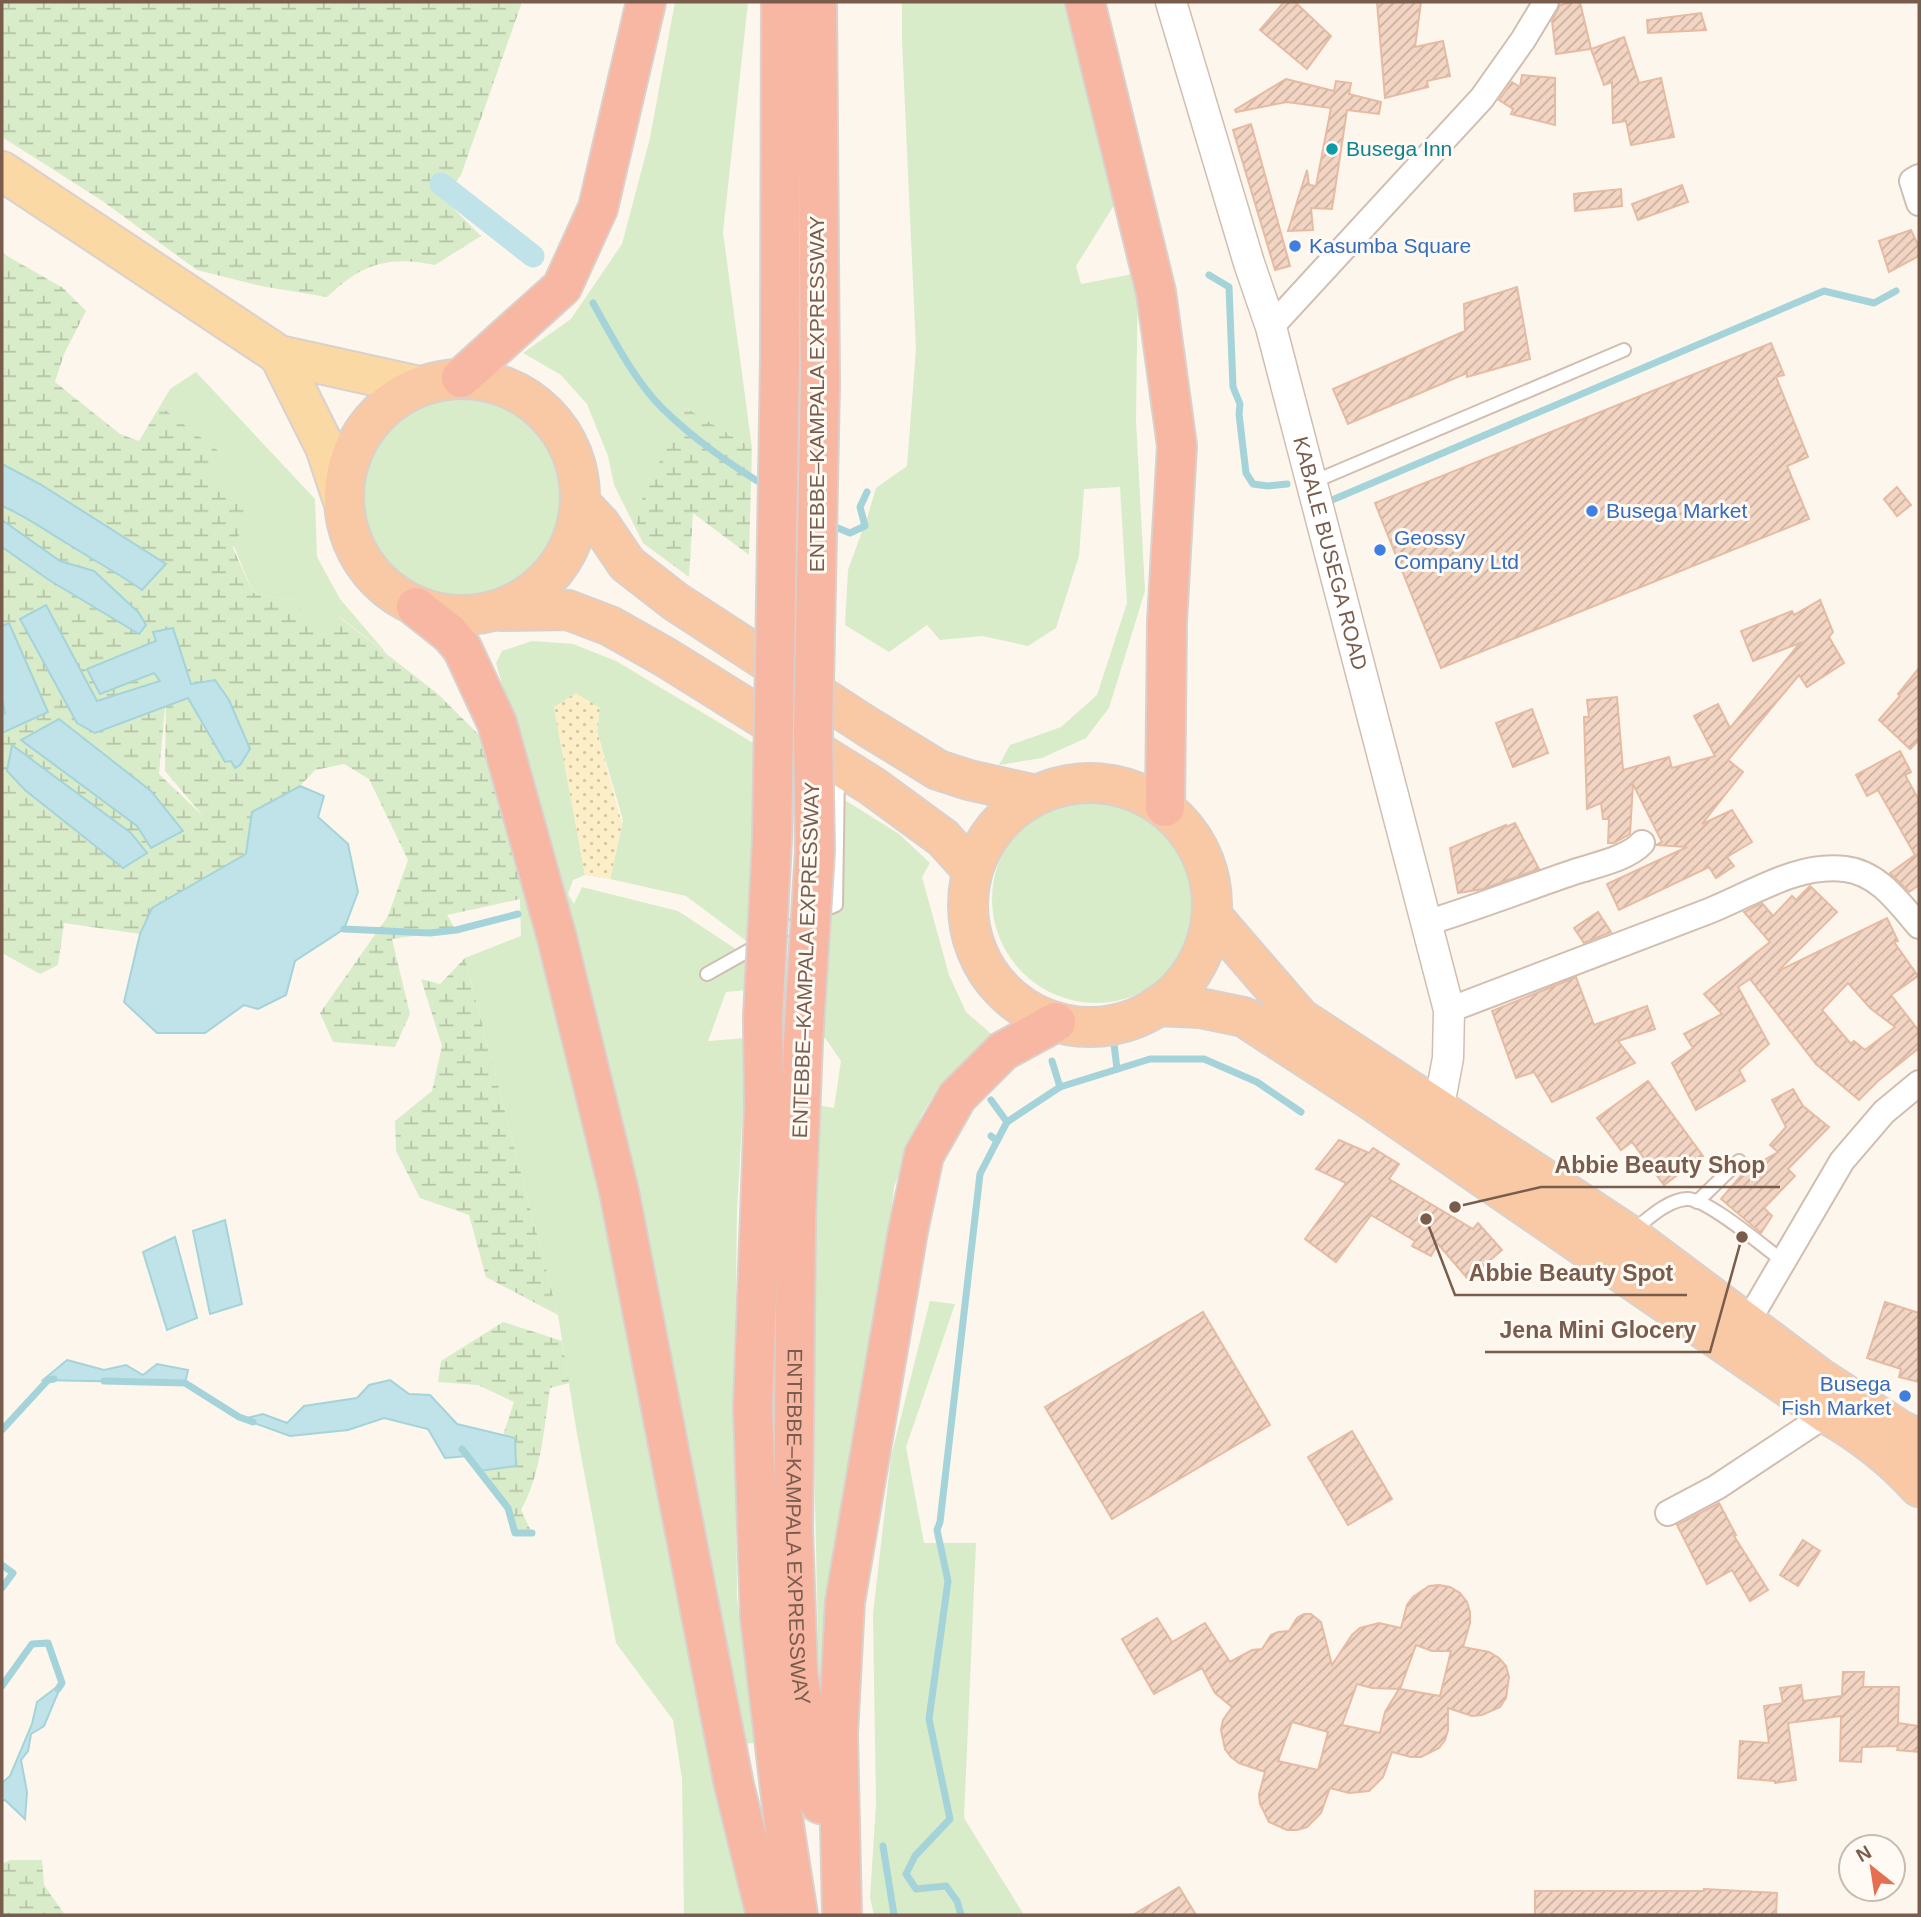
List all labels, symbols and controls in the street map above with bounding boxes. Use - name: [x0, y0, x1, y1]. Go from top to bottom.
- place label: Busega Inn: [1346, 137, 1452, 160]
- marker: Busega Inn: [1324, 141, 1340, 157]
- street label: ENTEBBE–KAMPALA EXPRESSWAY: [805, 216, 828, 572]
- place label: Kasumba Square: [1309, 234, 1471, 257]
- marker: Kasumba Square: [1287, 238, 1303, 254]
- street label: KABALE BUSEGA ROAD: [1289, 434, 1372, 673]
- place label: Busega Market: [1606, 499, 1747, 522]
- marker: Busega Market: [1584, 503, 1600, 519]
- place label: Geossy Company Ltd: [1394, 526, 1519, 573]
- marker: Geossy Company Ltd: [1372, 542, 1388, 558]
- street label: ENTEBBE–KAMPALA EXPRESSWAY: [788, 781, 823, 1139]
- callout: Abbie Beauty Shop: [1541, 1143, 1780, 1187]
- text: Abbie Beauty Shop: [1555, 1152, 1765, 1178]
- callout: Abbie Beauty Spot: [1455, 1251, 1687, 1295]
- text: Abbie Beauty Spot: [1469, 1260, 1674, 1286]
- callout: Jena Mini Glocery: [1485, 1308, 1710, 1352]
- text: Jena Mini Glocery: [1500, 1317, 1697, 1343]
- street label: ENTEBBE–KAMPALA EXPRESSWAY: [782, 1348, 815, 1707]
- place label: Busega Fish Market: [1781, 1372, 1891, 1419]
- marker: Busega Fish Market: [1897, 1388, 1913, 1404]
- north arrow: [1837, 1833, 1907, 1903]
- text: N: [1853, 1841, 1875, 1866]

